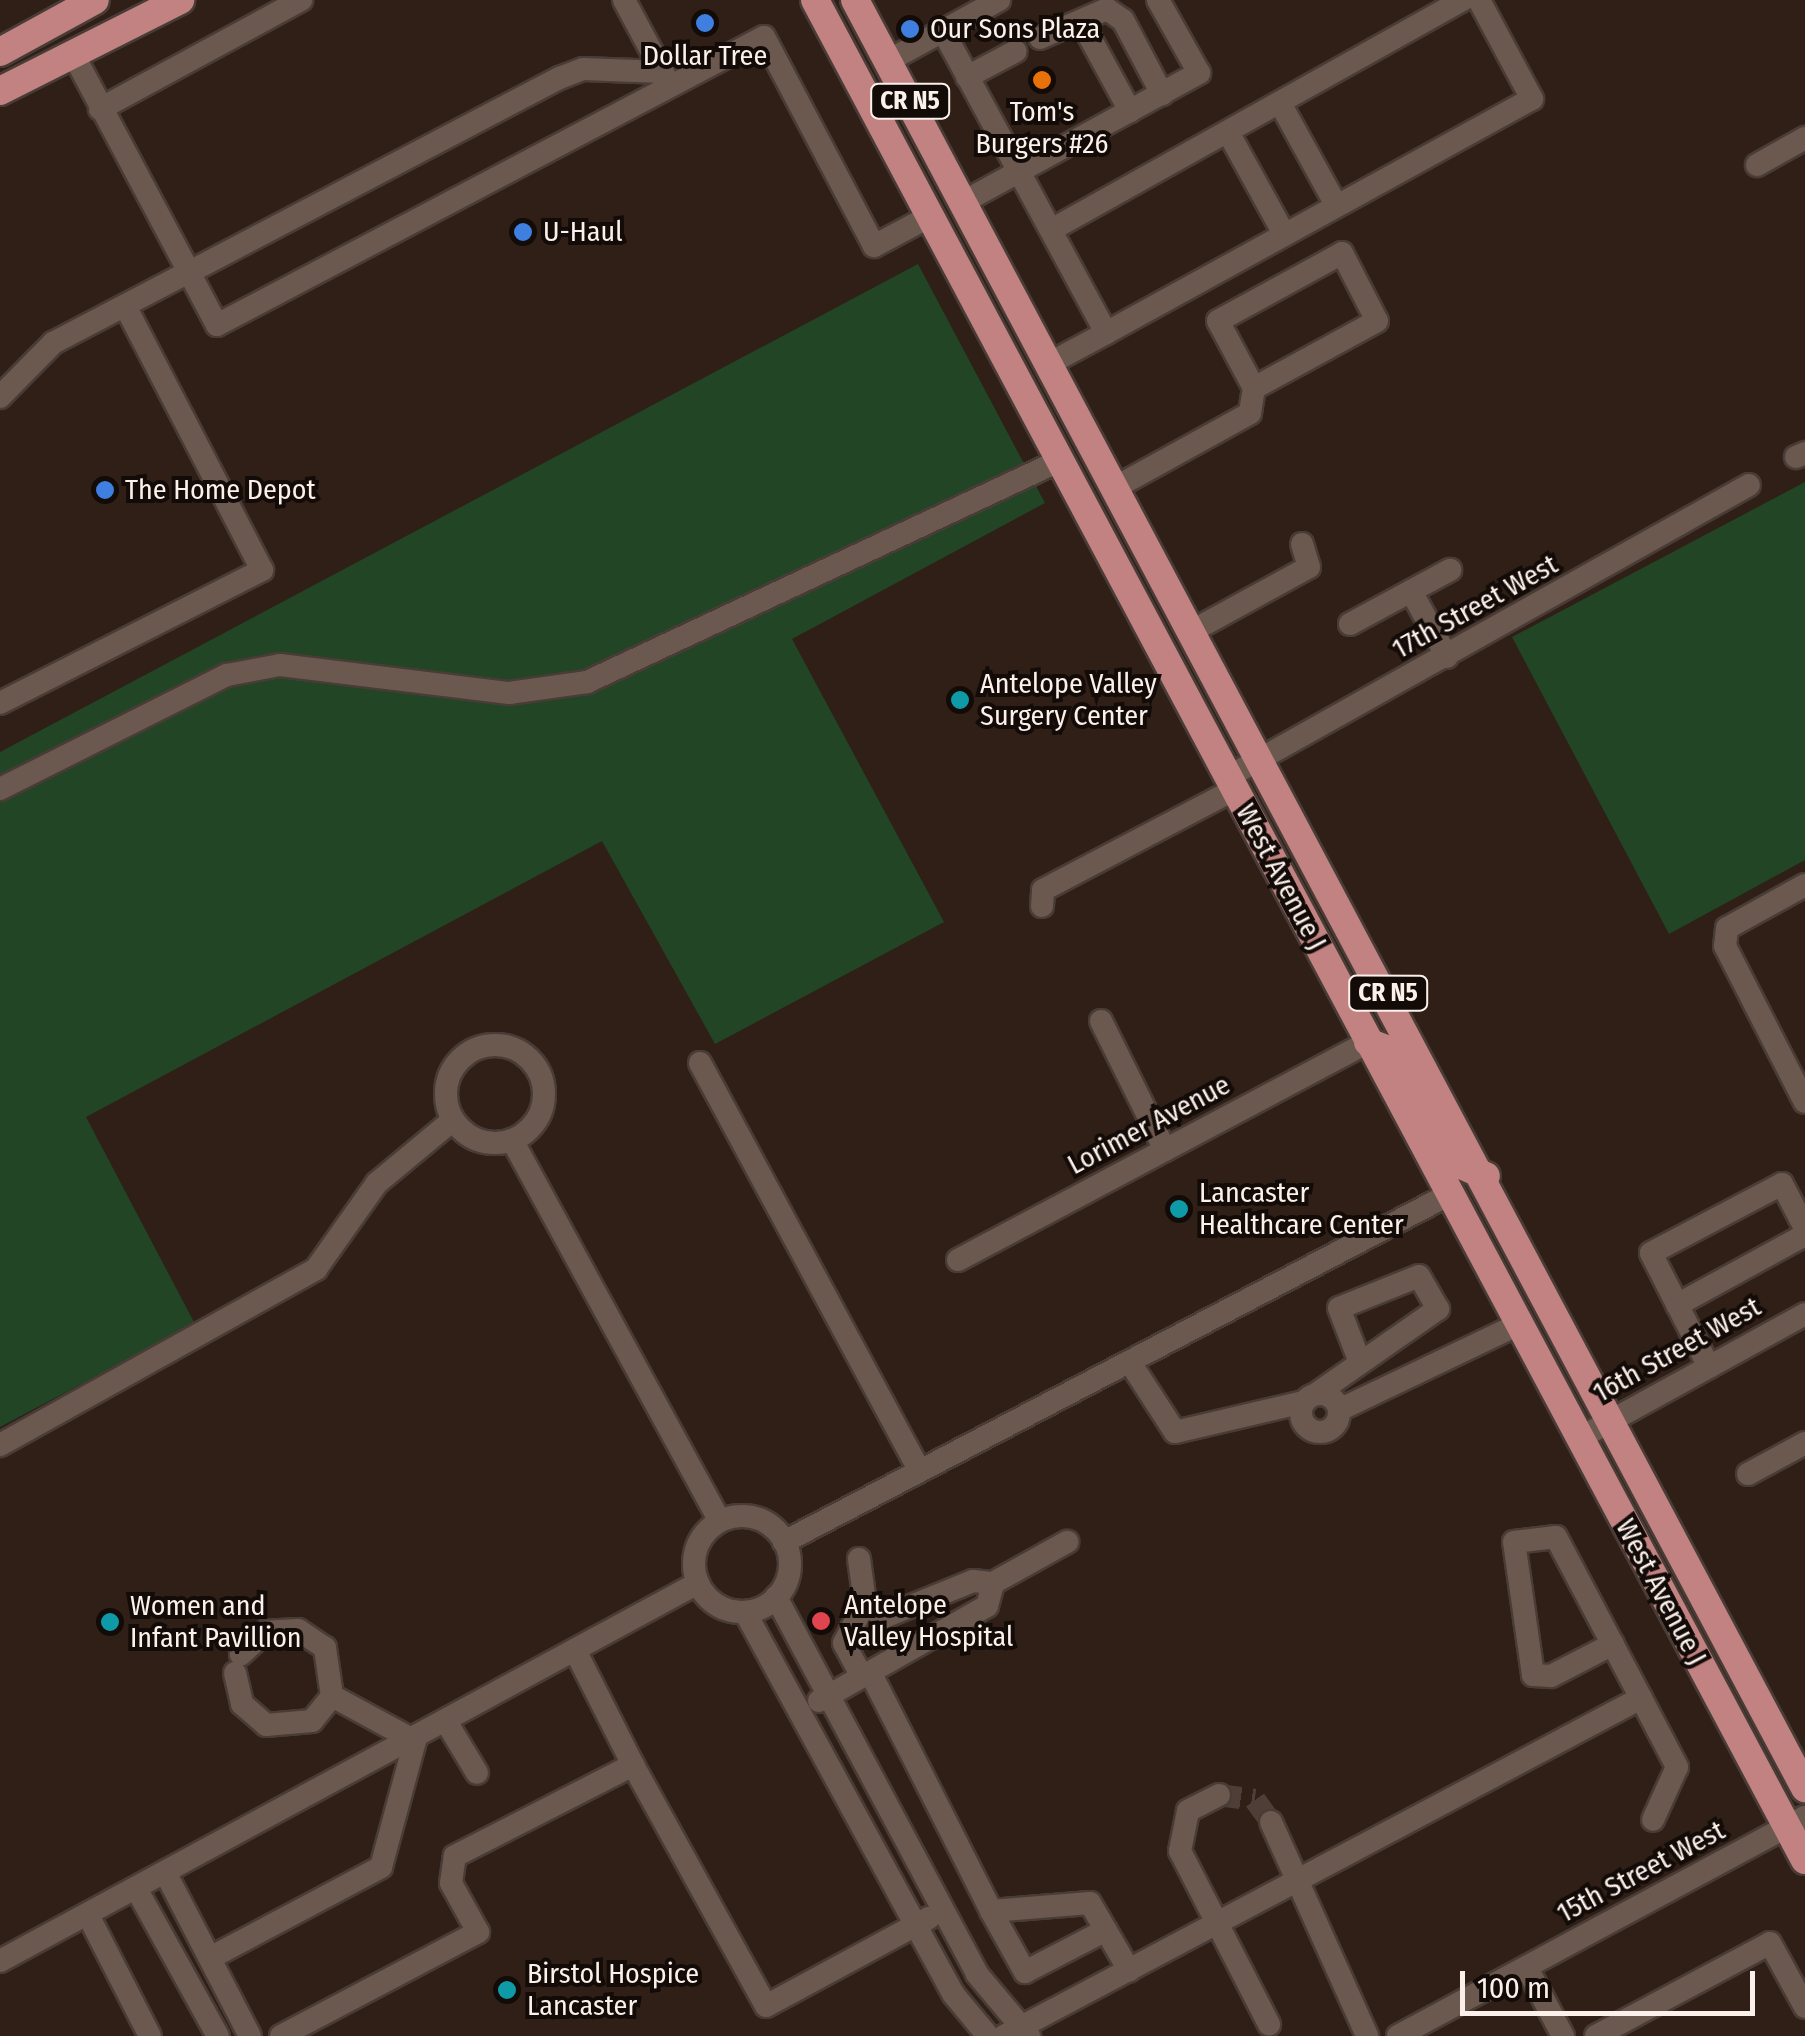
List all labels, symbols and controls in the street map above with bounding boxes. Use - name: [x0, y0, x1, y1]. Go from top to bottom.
- marker: Dollar Tree: [694, 12, 716, 34]
- place label: Our Sons Plaza: [930, 12, 1100, 46]
- marker: Our Sons Plaza: [899, 18, 921, 40]
- place label: Dollar Tree: [643, 39, 767, 73]
- marker: Tom's Burgers #26: [1031, 69, 1053, 91]
- road number: CR N5: [870, 81, 950, 121]
- place label: Tom's Burgers #26: [975, 95, 1109, 161]
- place label: U-Haul: [543, 215, 623, 249]
- marker: U-Haul: [512, 221, 534, 243]
- place label: The Home Depot: [125, 473, 316, 507]
- marker: The Home Depot: [94, 479, 116, 501]
- street label: 17th Street West: [1386, 548, 1564, 666]
- place label: Antelope Valley Surgery Center: [980, 667, 1157, 733]
- marker: Antelope Valley Surgery Center: [949, 689, 971, 711]
- street label: West Avenue J: [1228, 798, 1334, 956]
- road number: CR N5: [1348, 973, 1428, 1013]
- street label: Lorimer Avenue: [1062, 1068, 1236, 1182]
- place label: Lancaster Healthcare Center: [1199, 1176, 1404, 1242]
- marker: Lancaster Healthcare Center: [1168, 1198, 1190, 1220]
- street label: 16th Street West: [1587, 1290, 1767, 1410]
- street label: West Avenue J: [1608, 1513, 1714, 1671]
- place label: Antelope Valley Hospital: [844, 1588, 1013, 1654]
- place label: Women and Infant Pavillion: [130, 1589, 302, 1655]
- marker: Antelope Valley Hospital: [808, 1608, 834, 1634]
- marker: Women and Infant Pavillion: [99, 1611, 121, 1633]
- street label: 15th Street West: [1551, 1814, 1731, 1930]
- scale bar: [1465, 1951, 1760, 2013]
- place label: Birstol Hospice Lancaster: [527, 1957, 699, 2023]
- text: 100 m: [1477, 1970, 1550, 2006]
- marker: Birstol Hospice Lancaster: [496, 1979, 518, 2001]

